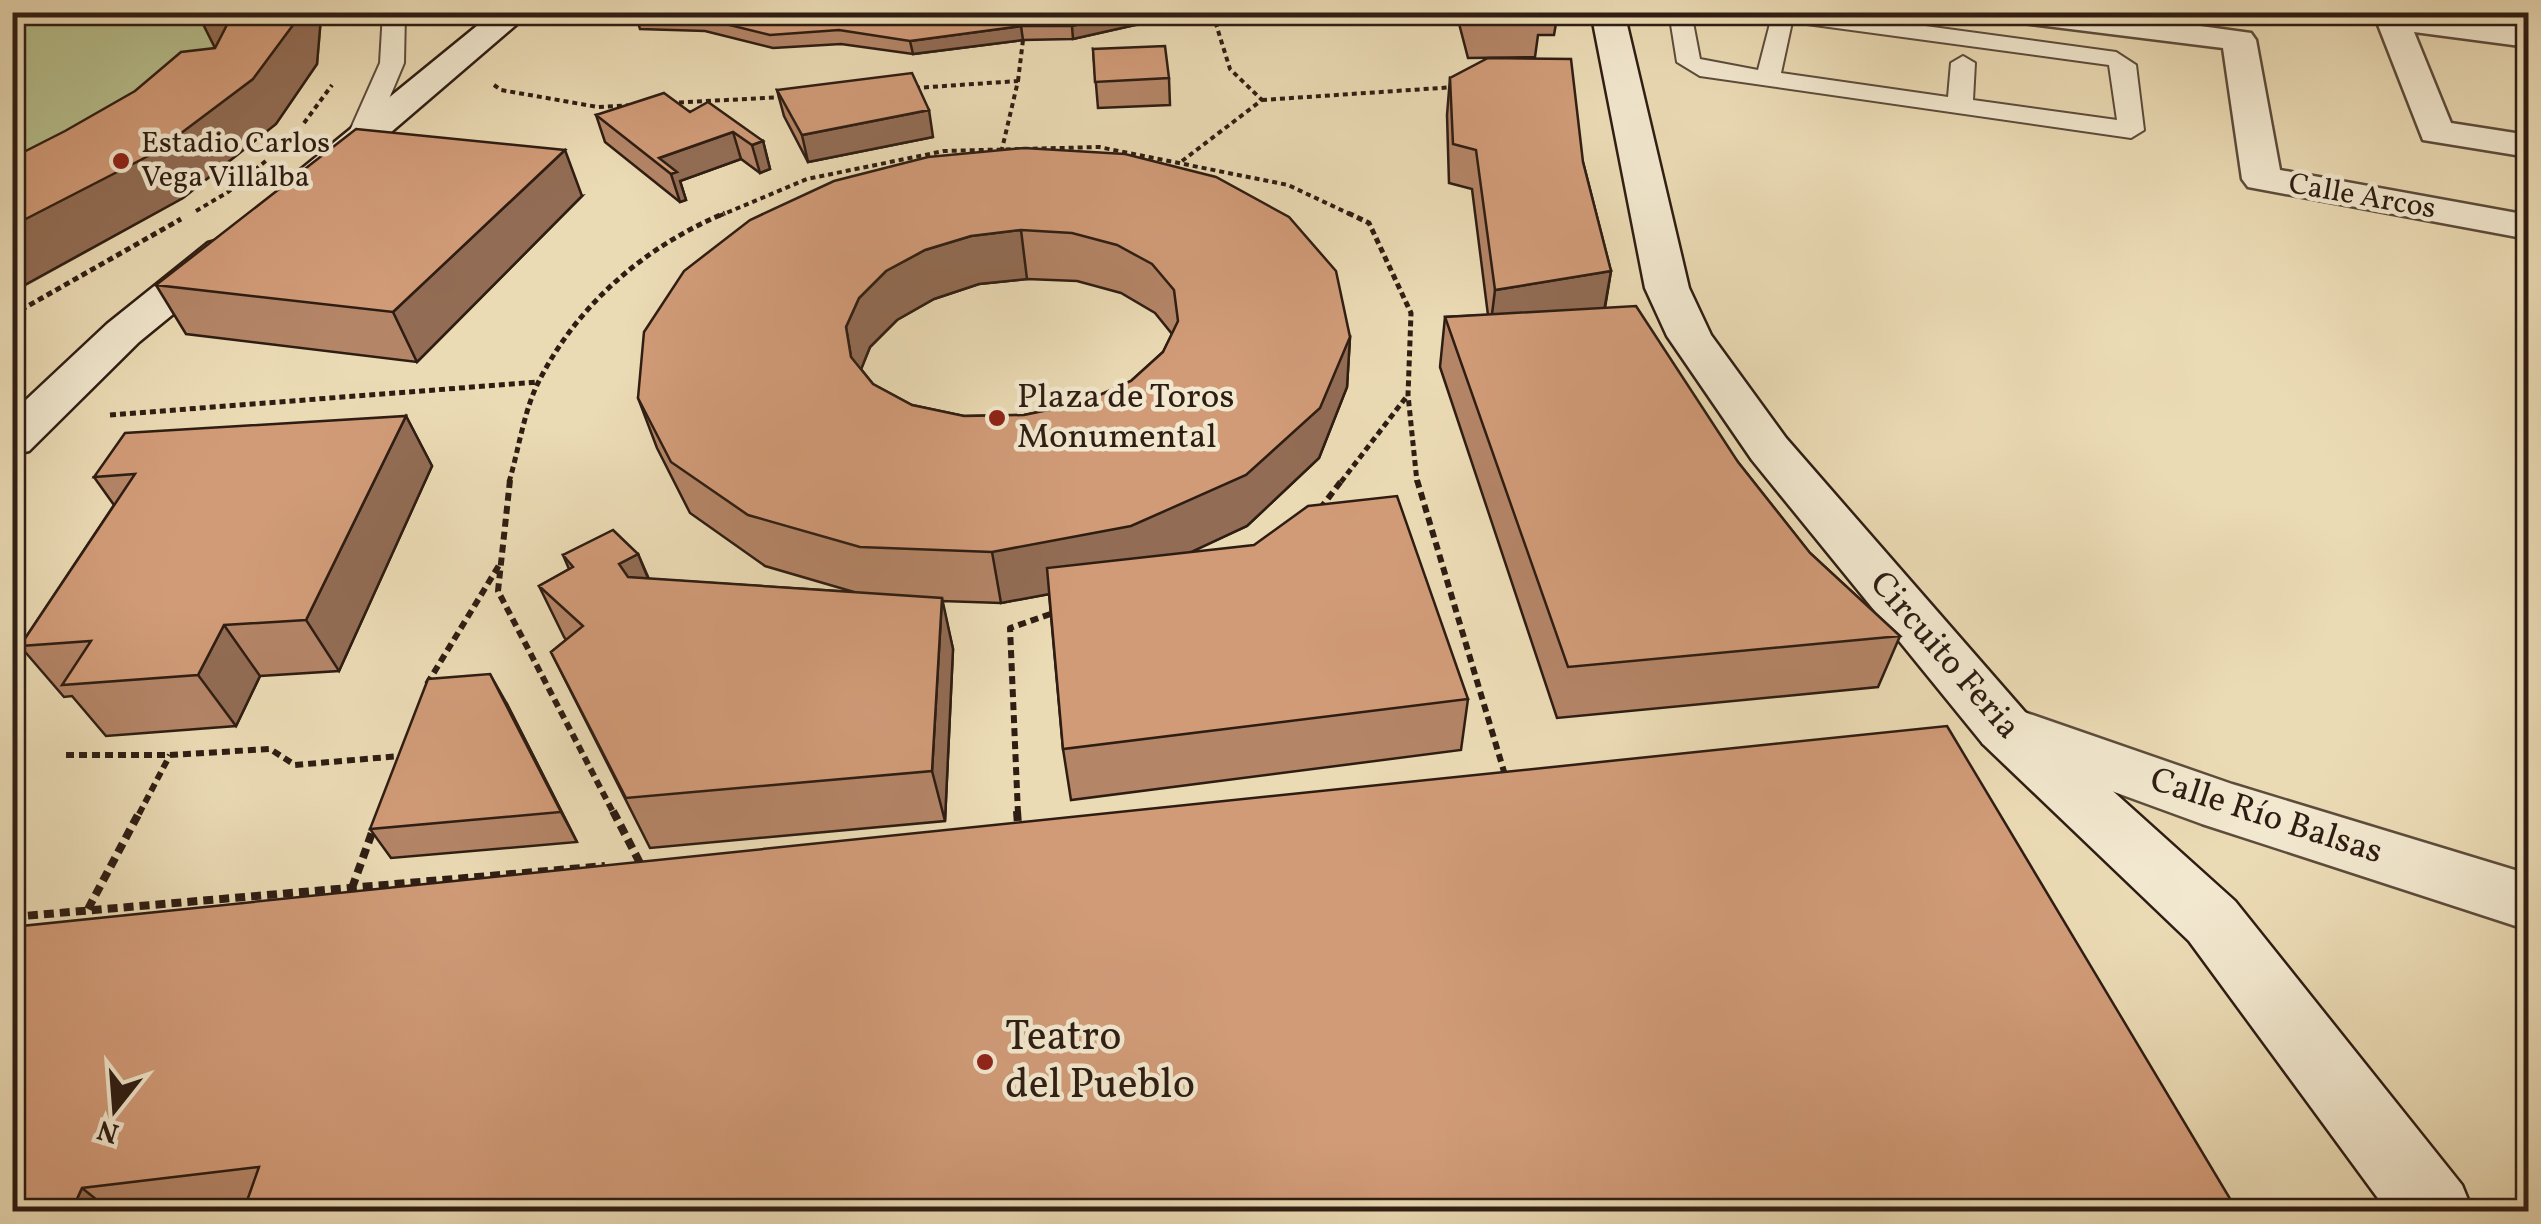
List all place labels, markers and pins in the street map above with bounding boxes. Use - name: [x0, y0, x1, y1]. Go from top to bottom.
- place label: Estadio Carlos Vega Villalba: [141, 123, 330, 199]
- marker: Estadio Carlos Vega Villalba: [110, 150, 132, 172]
- place label: Plaza de Toros Monumental: [1017, 374, 1234, 462]
- marker: Plaza de Toros Monumental: [986, 407, 1008, 429]
- place label: Teatro del Pueblo: [1005, 1009, 1195, 1116]
- marker: Teatro del Pueblo: [974, 1051, 996, 1073]

